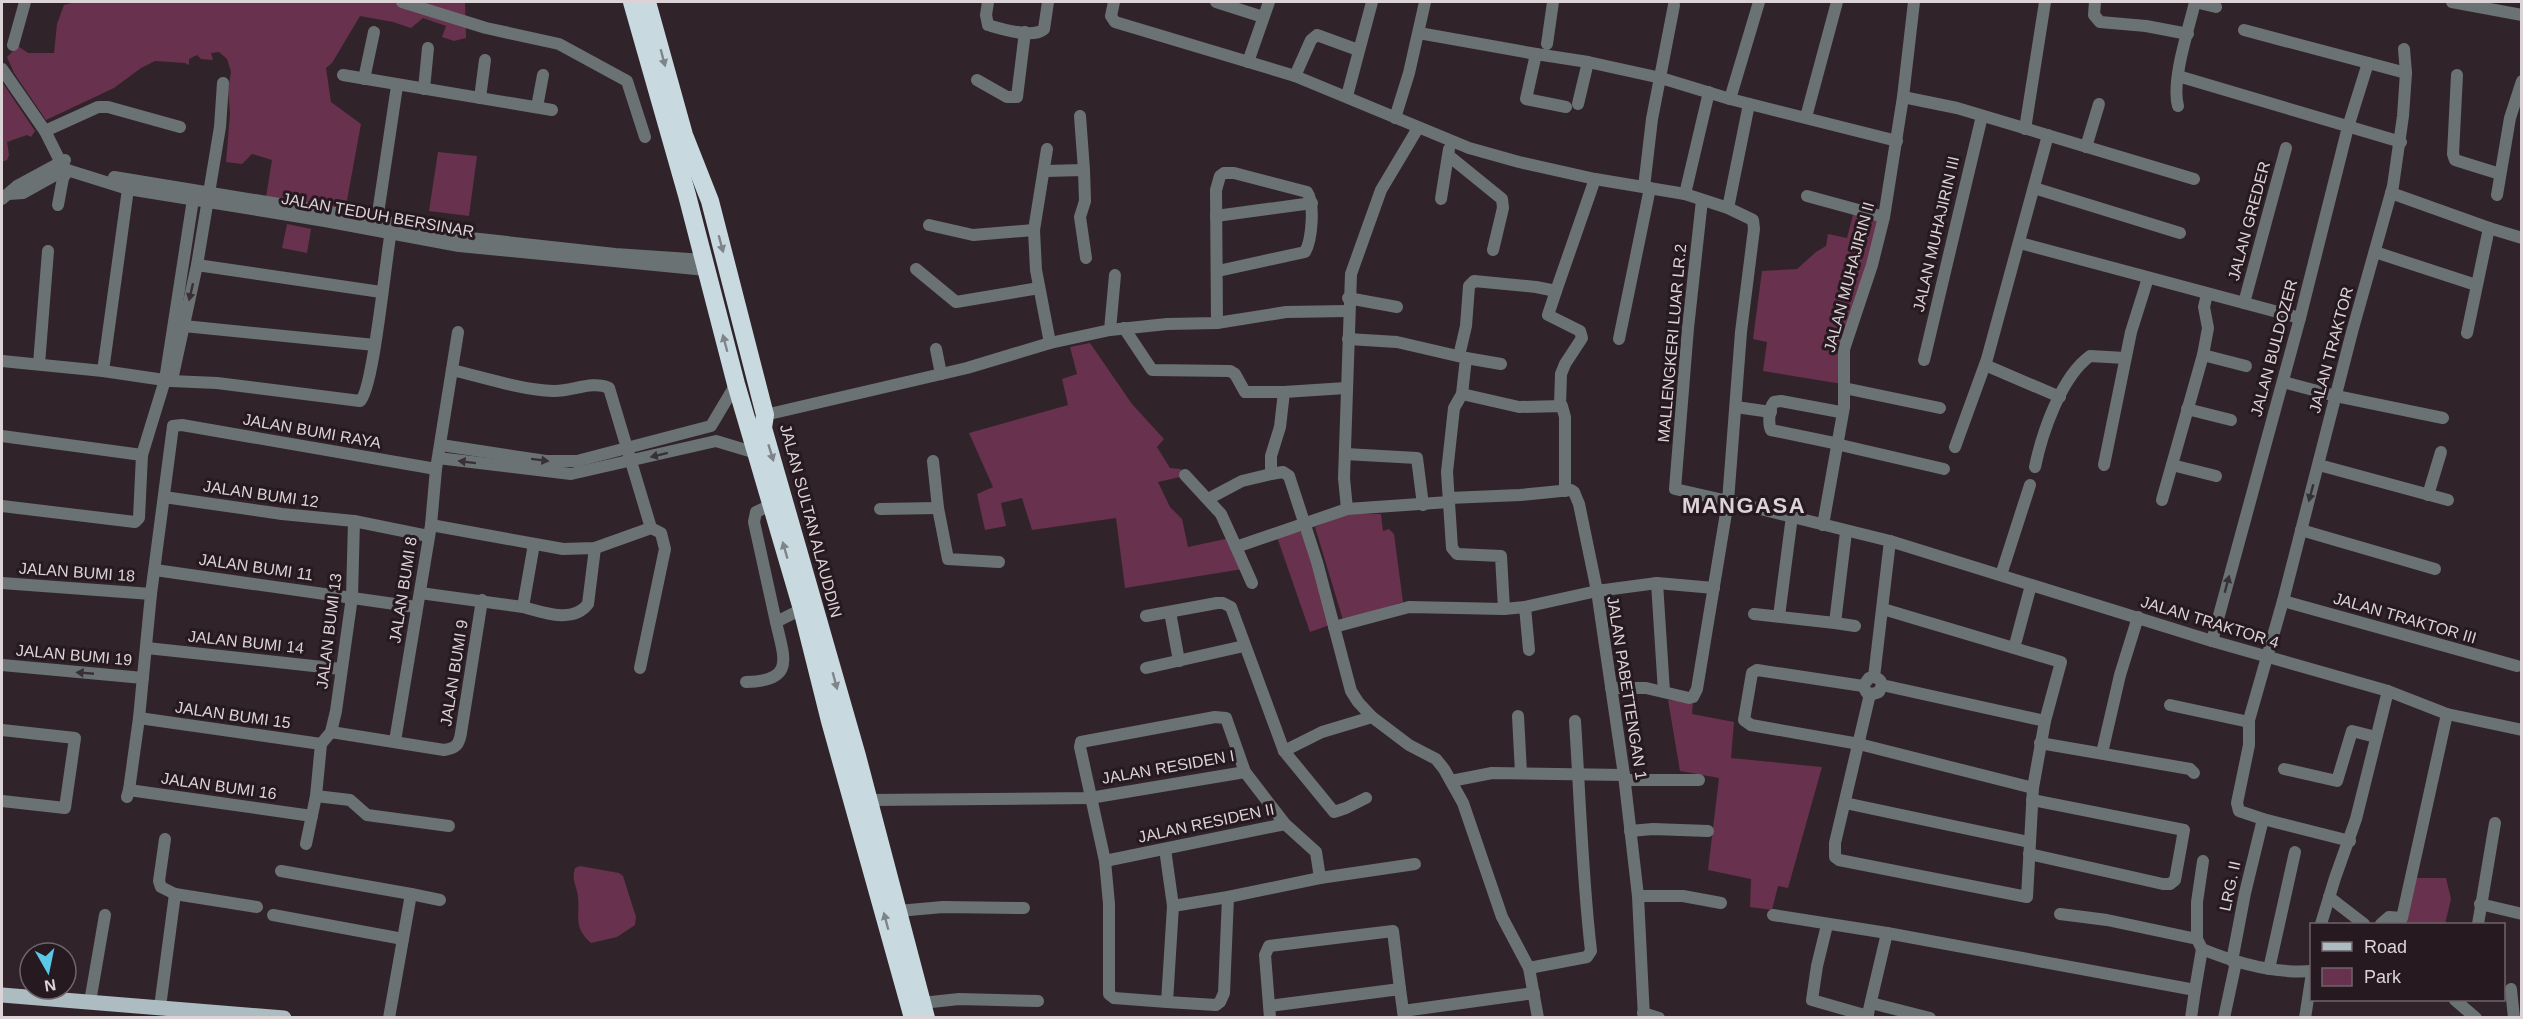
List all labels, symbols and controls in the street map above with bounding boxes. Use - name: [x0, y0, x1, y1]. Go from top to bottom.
- one-way arrow: [659, 49, 668, 67]
- street label: JALAN MUHAJIRIN III: [1910, 155, 1962, 313]
- street label: JALAN GREDER: [2225, 160, 2273, 282]
- street label: JALAN TEDUH BERSINAR: [280, 190, 476, 240]
- street label: JALAN MUHAJIRIN II: [1821, 200, 1877, 354]
- one-way arrow: [717, 235, 726, 253]
- street label: MALLENGKERI LUAR LR.2: [1655, 243, 1689, 443]
- street label: JALAN BULDOZER: [2247, 278, 2301, 418]
- one-way arrow: [186, 283, 196, 301]
- street label: JALAN TRAKTOR: [2306, 285, 2356, 415]
- one-way arrow: [720, 333, 730, 352]
- street label: JALAN BUMI RAYA: [242, 410, 383, 452]
- street label: JALAN SULTAN ALAUDDIN: [777, 422, 845, 620]
- one-way arrow: [767, 444, 776, 462]
- one-way arrow: [650, 451, 668, 461]
- one-way arrow: [531, 455, 550, 465]
- one-way arrow: [457, 457, 476, 467]
- street label: JALAN BUMI 12: [202, 477, 320, 511]
- one-way arrow: [2306, 484, 2315, 502]
- district label: MANGASA: [1682, 493, 1806, 518]
- street label: JALAN BUMI 8: [386, 535, 420, 644]
- one-way arrow: [780, 541, 789, 559]
- street label: JALAN BUMI 11: [198, 551, 314, 583]
- street label: JALAN BUMI 18: [18, 559, 136, 585]
- street label: JALAN BUMI 13: [313, 572, 345, 690]
- one-way arrow: [2223, 575, 2233, 593]
- street label: JALAN TRAKTOR III: [2332, 589, 2478, 647]
- street label: JALAN TRAKTOR 4: [2139, 593, 2281, 651]
- street label: JALAN PABETTENGAN 1: [1604, 595, 1650, 781]
- street label: JALAN BUMI 9: [437, 618, 471, 727]
- street label: JALAN BUMI 14: [187, 627, 305, 657]
- street label: JALAN BUMI 19: [15, 641, 133, 669]
- one-way arrow: [75, 668, 94, 678]
- one-way arrow: [830, 672, 840, 690]
- street label: JALAN BUMI 15: [174, 698, 292, 732]
- street label: JALAN RESIDEN I: [1100, 747, 1236, 787]
- street label: JALAN BUMI 16: [160, 769, 278, 803]
- street label: JALAN RESIDEN II: [1136, 800, 1276, 846]
- street label: LRG. II: [2216, 859, 2244, 913]
- one-way arrow: [881, 911, 890, 929]
- legend: [2310, 923, 2505, 1001]
- text: Road: [2364, 937, 2407, 957]
- north arrow: [18, 941, 78, 1001]
- text: Park: [2364, 967, 2402, 987]
- text: N: [43, 976, 57, 995]

